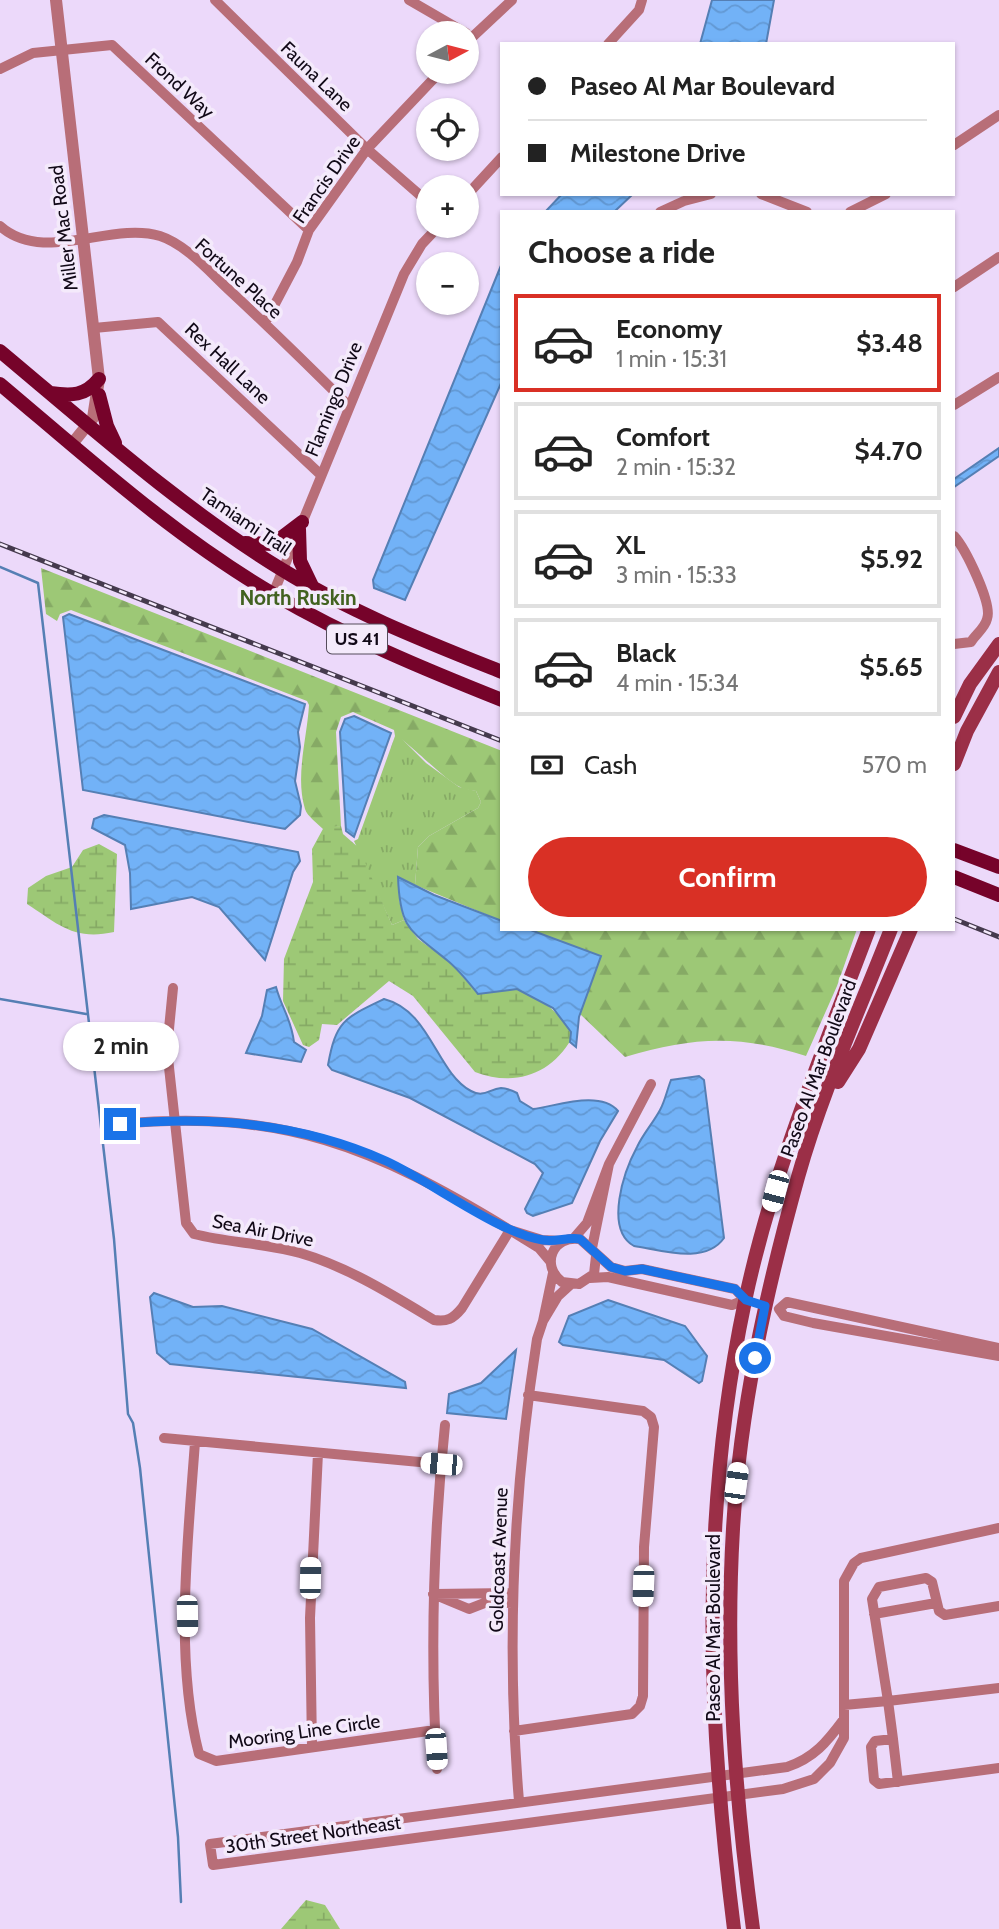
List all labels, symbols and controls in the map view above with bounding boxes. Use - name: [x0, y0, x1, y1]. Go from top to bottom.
- north arrow: [416, 21, 480, 84]
- map controls: [416, 21, 479, 315]
- street label: Fauna Lane: [276, 37, 358, 116]
- street label: Frond Way: [140, 48, 219, 123]
- text: Paseo Al Mar Boulevard: [570, 70, 835, 102]
- button: locate: [416, 98, 479, 161]
- street label: Francis Drive: [288, 131, 365, 228]
- text: Milestone Drive: [570, 137, 745, 169]
- street label: Miller Mac Road: [44, 164, 83, 292]
- button: +: [416, 175, 479, 238]
- text: Choose a ride: [528, 232, 715, 271]
- street label: Fortune Place: [190, 233, 287, 324]
- button: −: [416, 252, 479, 315]
- icon: car: [532, 312, 595, 375]
- text: Economy: [616, 313, 722, 345]
- street label: Rex Hall Lane: [180, 318, 275, 409]
- text: $3.48: [856, 327, 923, 359]
- street label: Flamingo Drive: [300, 338, 367, 460]
- text: 1 min · 15:31: [616, 345, 727, 373]
- icon: car: [532, 420, 595, 483]
- text: Comfort: [616, 421, 710, 453]
- text: $4.70: [855, 435, 923, 467]
- text: 2 min · 15:32: [616, 453, 736, 481]
- street label: Tamiami Trail: [196, 483, 296, 561]
- icon: car: [532, 528, 595, 591]
- text: XL: [616, 529, 645, 561]
- text: $5.92: [860, 543, 923, 575]
- text: 3 min · 15:33: [616, 561, 737, 589]
- district label: North Ruskin: [239, 585, 357, 610]
- road number: US 41: [327, 624, 387, 654]
- icon: car: [532, 636, 595, 699]
- text: Black: [616, 637, 676, 669]
- text: $5.65: [860, 651, 923, 683]
- text: 4 min · 15:34: [616, 669, 739, 697]
- icon: cash: [528, 746, 566, 784]
- text: Cash: [584, 749, 637, 781]
- text: 570 m: [862, 751, 927, 779]
- button: Confirm: [528, 837, 927, 917]
- street label: Paseo Al Mar Boulevard: [776, 976, 861, 1160]
- callout: 2 min: [62, 1023, 178, 1072]
- text: 2 min: [93, 1032, 149, 1060]
- route end: [104, 1108, 136, 1140]
- car: [760, 1168, 791, 1214]
- street label: Sea Air Drive: [210, 1209, 316, 1252]
- route start: [739, 1342, 771, 1374]
- car: [420, 1452, 463, 1476]
- car: [723, 1461, 750, 1505]
- street label: Goldcoast Avenue: [484, 1487, 513, 1633]
- street label: Paseo Al Mar Boulevard: [702, 1534, 725, 1722]
- car: [300, 1557, 321, 1599]
- car: [632, 1565, 655, 1607]
- car: [177, 1595, 198, 1637]
- street label: Mooring Line Circle: [226, 1709, 382, 1754]
- car: [425, 1727, 448, 1771]
- street label: 30th Street Northeast: [224, 1811, 403, 1858]

